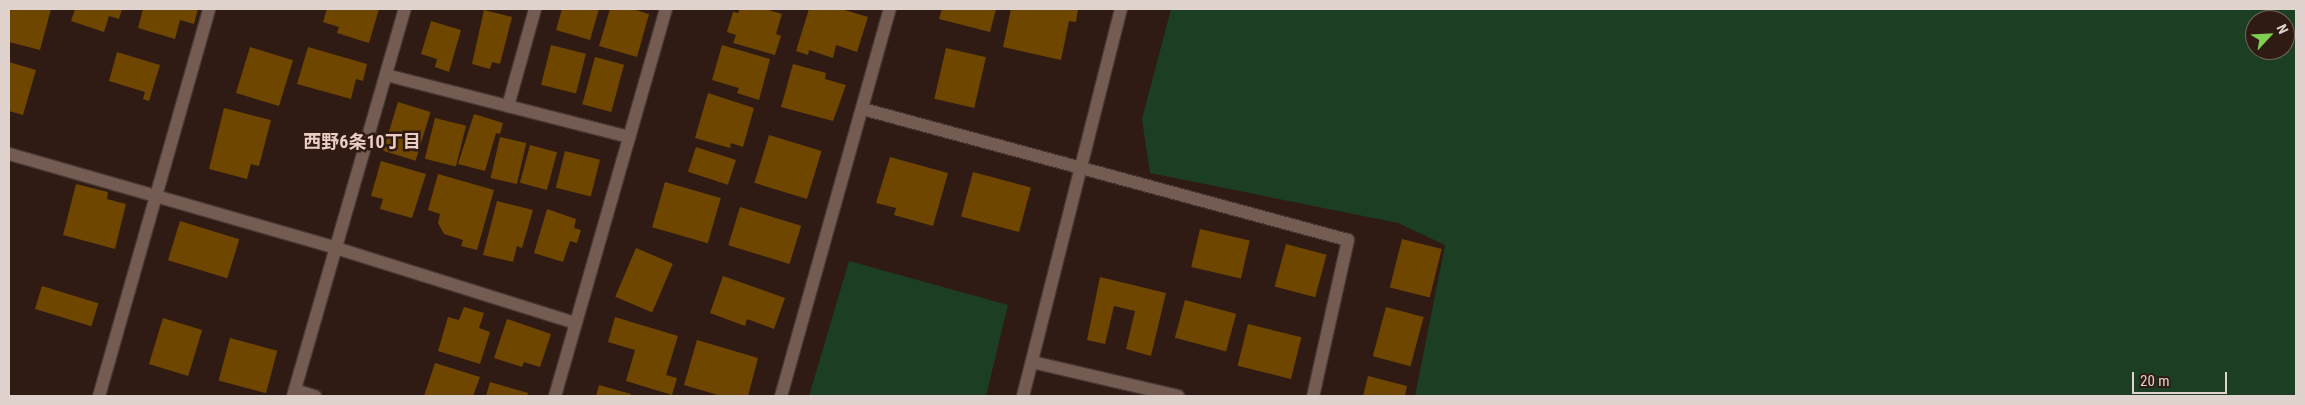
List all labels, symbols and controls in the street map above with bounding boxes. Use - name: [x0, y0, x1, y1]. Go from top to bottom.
- north arrow: [2245, 10, 2295, 60]
- text: N: [2274, 22, 2292, 36]
- district label: 西野6条10丁目: [303, 131, 421, 153]
- scale bar: [2135, 362, 2230, 394]
- text: 20 m: [2140, 372, 2170, 390]

